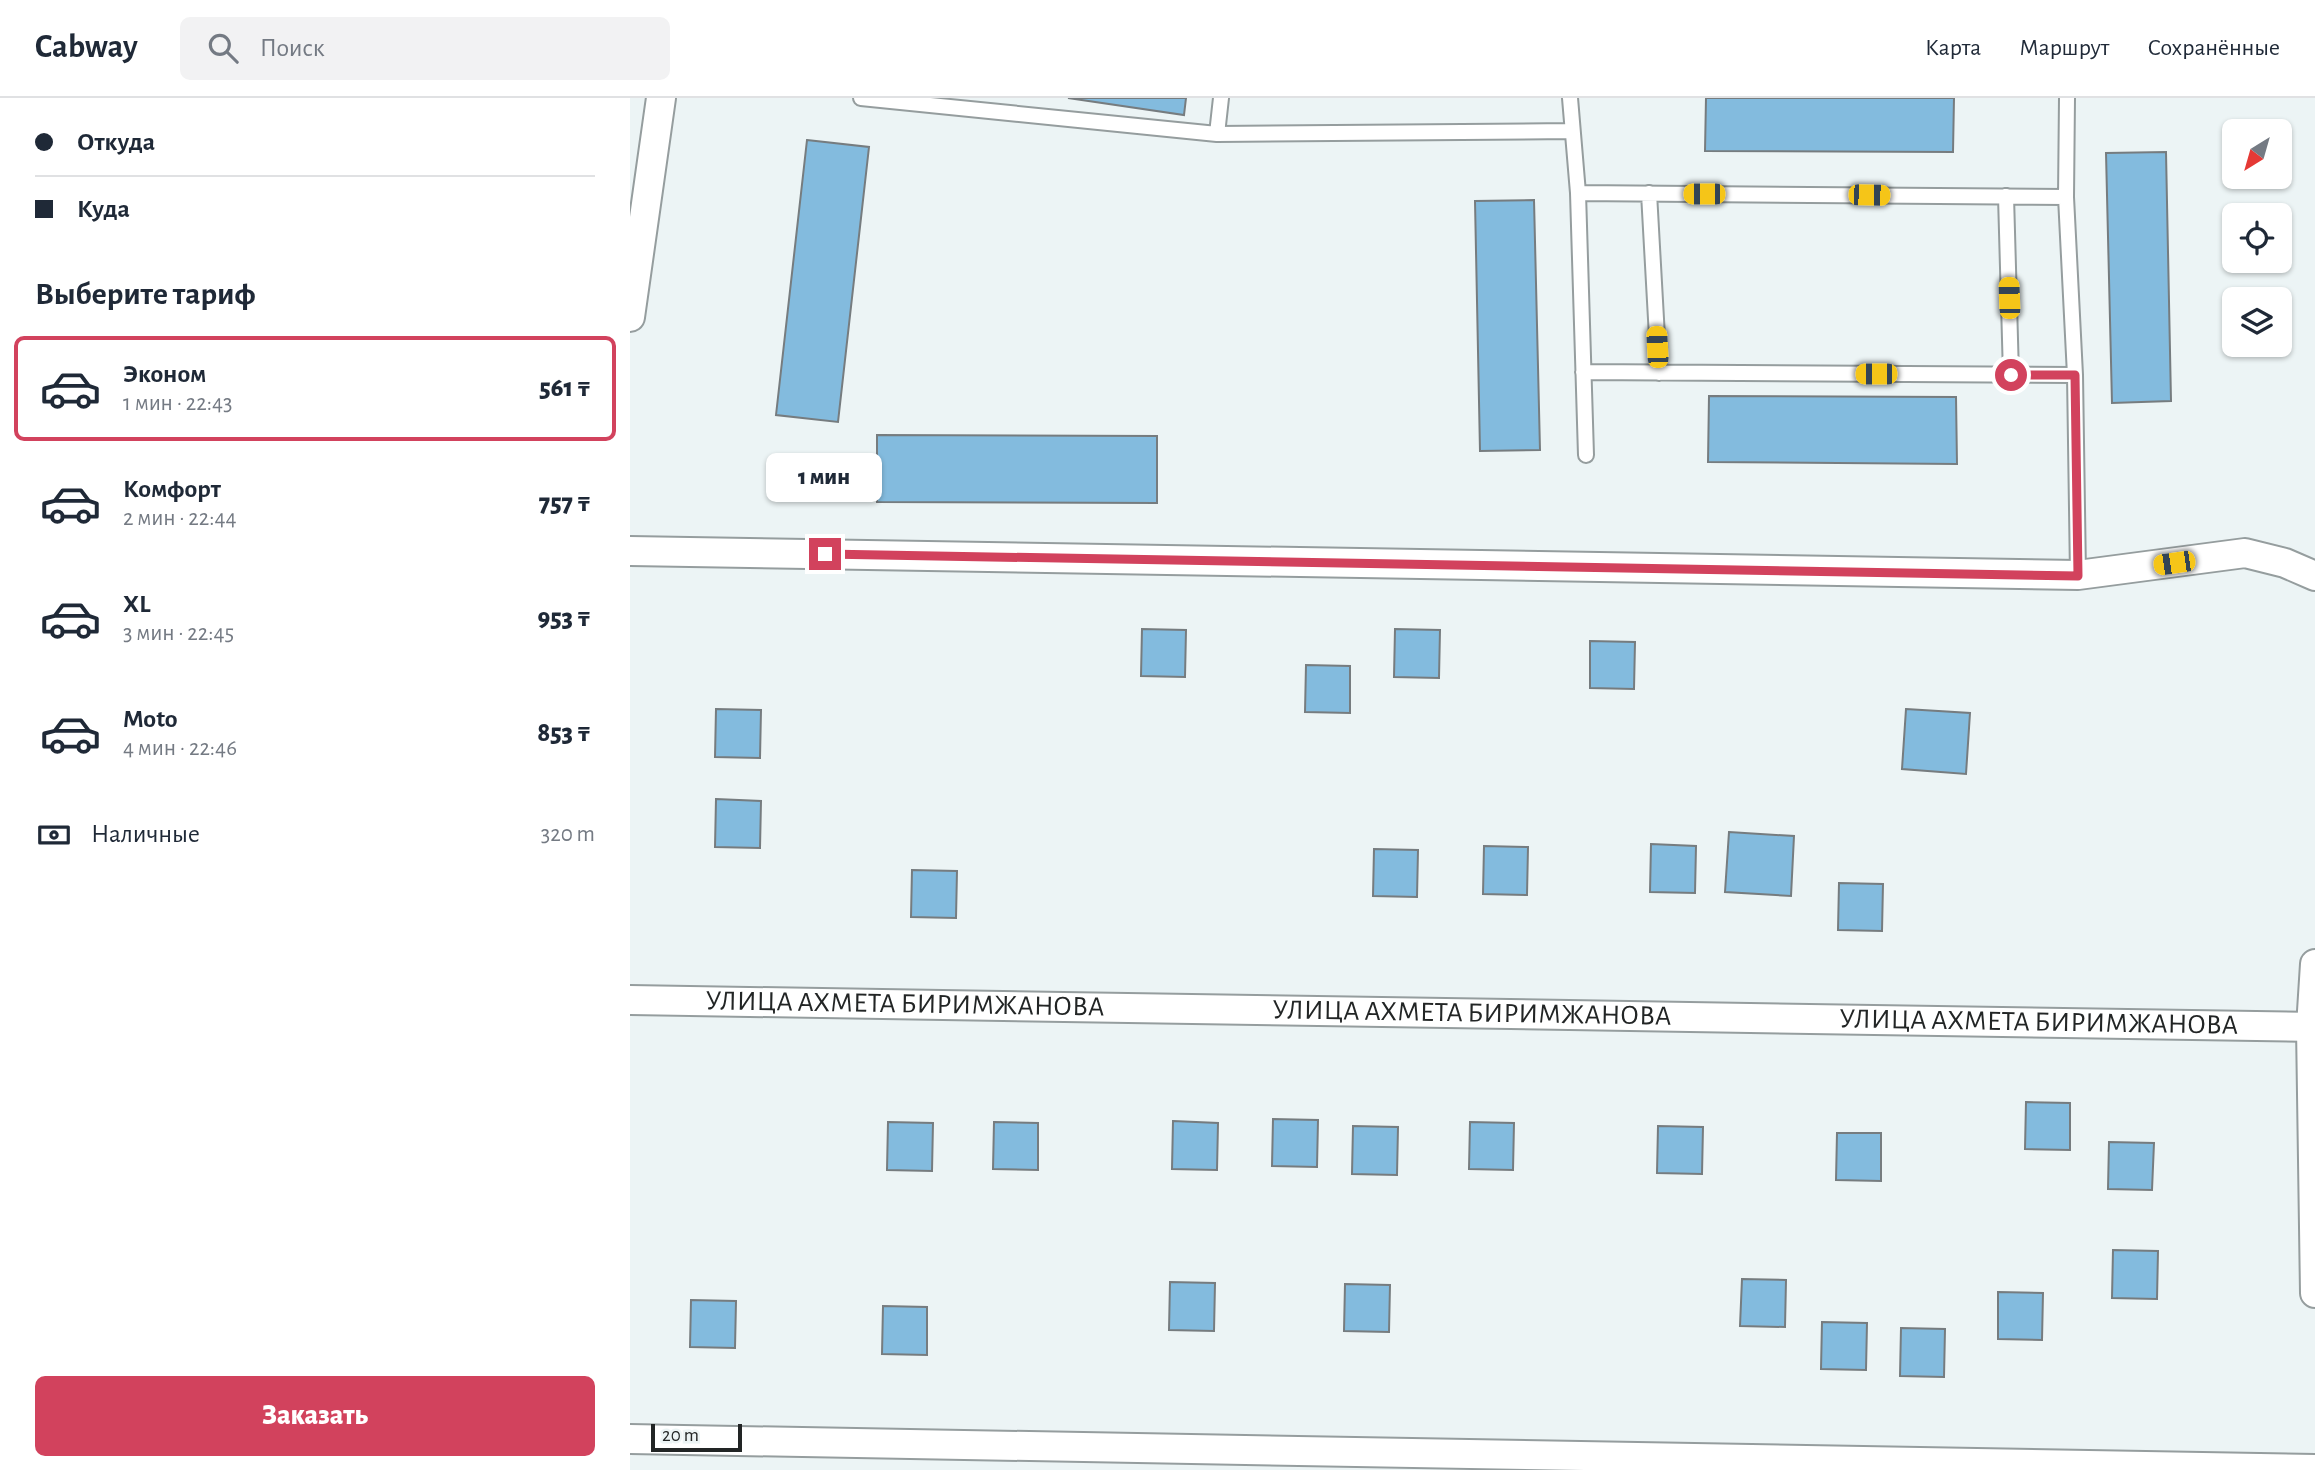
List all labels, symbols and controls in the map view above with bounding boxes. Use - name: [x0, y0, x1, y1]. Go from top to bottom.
- search box: [180, 17, 670, 80]
- icon: search: [204, 29, 242, 67]
- text: Cabway: [35, 31, 138, 64]
- text: Поиск: [260, 35, 325, 61]
- text: Карта: [1925, 36, 1981, 60]
- text: Маршрут: [2019, 36, 2109, 60]
- text: Сохранённые: [2147, 36, 2280, 60]
- north arrow: [2222, 119, 2292, 189]
- map controls: [2222, 119, 2292, 357]
- text: Откуда: [77, 129, 155, 155]
- car: [1684, 184, 1726, 205]
- car: [1848, 184, 1891, 206]
- text: Куда: [77, 196, 130, 222]
- button: locate: [2222, 203, 2292, 273]
- car: [1998, 277, 2021, 319]
- text: Выберите тариф: [35, 278, 256, 310]
- button: layers: [2222, 287, 2292, 357]
- car: [1646, 325, 1669, 369]
- icon: car: [39, 357, 102, 420]
- route start: [1995, 359, 2027, 391]
- text: Эконом: [123, 361, 206, 387]
- car: [1856, 364, 1898, 385]
- text: 561 ₸: [539, 375, 591, 401]
- text: 1 мин · 22:43: [123, 392, 233, 415]
- callout: 1 мин: [767, 452, 883, 502]
- text: 1 мин: [798, 466, 850, 489]
- icon: car: [39, 472, 102, 535]
- text: Комфорт: [123, 476, 221, 502]
- text: 757 ₸: [539, 490, 591, 516]
- text: 2 мин · 22:44: [123, 507, 237, 530]
- route end: [809, 538, 841, 570]
- car: [2152, 550, 2197, 576]
- icon: car: [39, 587, 102, 650]
- text: XL: [123, 591, 150, 617]
- text: 953 ₸: [537, 605, 591, 631]
- text: 3 мин · 22:45: [123, 622, 234, 645]
- icon: car: [39, 702, 102, 765]
- text: Moto: [123, 706, 178, 732]
- text: 853 ₸: [537, 720, 591, 746]
- text: 4 мин · 22:46: [123, 737, 237, 760]
- icon: cash: [35, 816, 73, 854]
- text: Наличные: [91, 821, 200, 847]
- text: 320 m: [541, 823, 595, 846]
- street label: УЛИЦА АХМЕТА БИРИМЖАНОВА: [705, 987, 1105, 1022]
- street label: УЛИЦА АХМЕТА БИРИМЖАНОВА: [1272, 996, 1672, 1031]
- street label: УЛИЦА АХМЕТА БИРИМЖАНОВА: [1839, 1005, 2238, 1040]
- button: Заказать: [35, 1376, 595, 1456]
- scale bar: [651, 1421, 742, 1453]
- text: 20 m: [662, 1426, 699, 1445]

